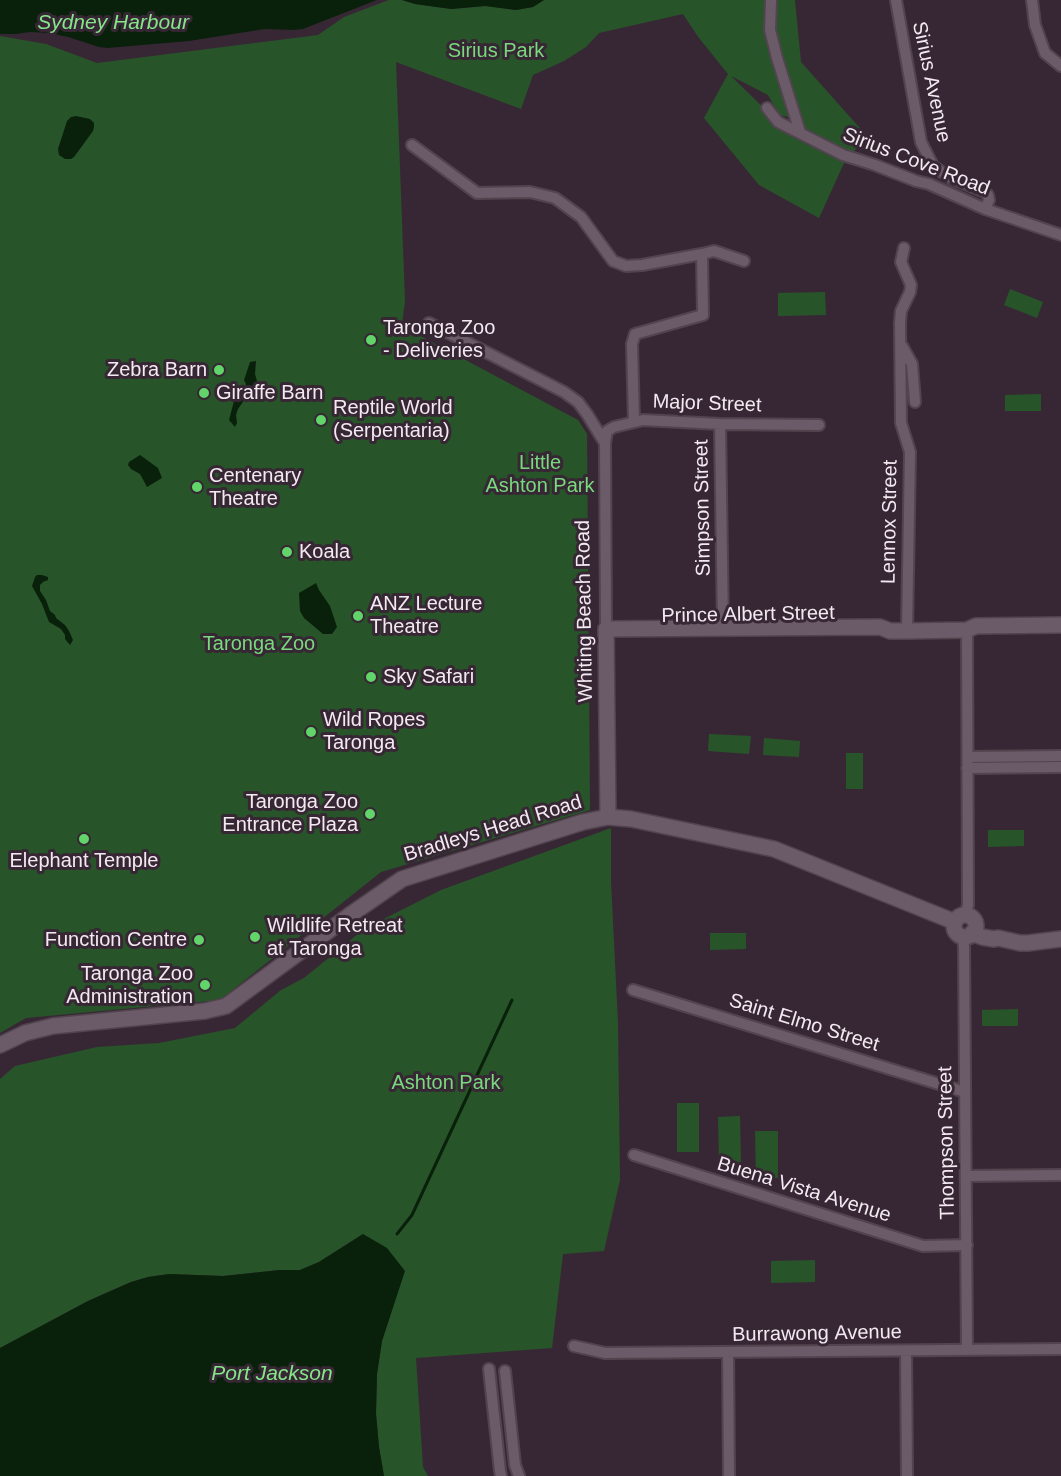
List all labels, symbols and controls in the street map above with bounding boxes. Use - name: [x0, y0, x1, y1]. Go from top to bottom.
- water label: Sydney Harbour: [37, 10, 189, 36]
- street label: Sirius Avenue: [906, 19, 956, 145]
- park label: Sirius Park: [448, 39, 544, 63]
- street label: Sirius Cove Road: [839, 123, 993, 201]
- place label: Taronga Zoo - Deliveries: [383, 316, 495, 363]
- marker: Taronga Zoo - Deliveries: [364, 333, 378, 347]
- place label: Zebra Barn: [107, 358, 207, 382]
- marker: Zebra Barn: [212, 363, 226, 377]
- place label: Giraffe Barn: [216, 381, 323, 405]
- marker: Giraffe Barn: [197, 386, 211, 400]
- street label: Major Street: [652, 390, 762, 418]
- place label: Reptile World (Serpentaria): [333, 396, 453, 443]
- marker: Reptile World (Serpentaria): [314, 413, 328, 427]
- street label: Simpson Street: [690, 439, 716, 577]
- park label: Little Ashton Park: [486, 451, 594, 498]
- street label: Lennox Street: [877, 460, 903, 584]
- place label: Centenary Theatre: [209, 464, 301, 511]
- marker: Centenary Theatre: [190, 480, 204, 494]
- street label: Whiting Beach Road: [571, 520, 599, 702]
- place label: Koala: [299, 540, 350, 564]
- marker: Koala: [280, 545, 294, 559]
- place label: ANZ Lecture Theatre: [370, 592, 482, 639]
- street label: Prince Albert Street: [661, 601, 835, 629]
- marker: ANZ Lecture Theatre: [351, 609, 365, 623]
- park label: Taronga Zoo: [203, 632, 315, 656]
- place label: Sky Safari: [383, 665, 474, 689]
- marker: Sky Safari: [364, 670, 378, 684]
- place label: Wild Ropes Taronga: [323, 708, 425, 755]
- marker: Wild Ropes Taronga: [304, 725, 318, 739]
- place label: Taronga Zoo Entrance Plaza: [222, 790, 358, 837]
- street label: Bradleys Head Road: [401, 791, 585, 867]
- marker: Taronga Zoo Entrance Plaza: [363, 807, 377, 821]
- marker: Elephant Temple: [77, 832, 91, 846]
- place label: Elephant Temple: [10, 849, 158, 873]
- place label: Wildlife Retreat at Taronga: [267, 914, 403, 961]
- place label: Function Centre: [45, 928, 187, 952]
- marker: Wildlife Retreat at Taronga: [248, 930, 262, 944]
- marker: Function Centre: [192, 933, 206, 947]
- place label: Taronga Zoo Administration: [66, 962, 193, 1009]
- marker: Taronga Zoo Administration: [198, 978, 212, 992]
- street label: Saint Elmo Street: [726, 989, 882, 1057]
- street label: Thompson Street: [934, 1066, 960, 1220]
- park label: Ashton Park: [392, 1071, 500, 1095]
- street label: Buena Vista Avenue: [714, 1152, 894, 1228]
- street label: Burrawong Avenue: [732, 1321, 902, 1347]
- water label: Port Jackson: [211, 1361, 333, 1387]

